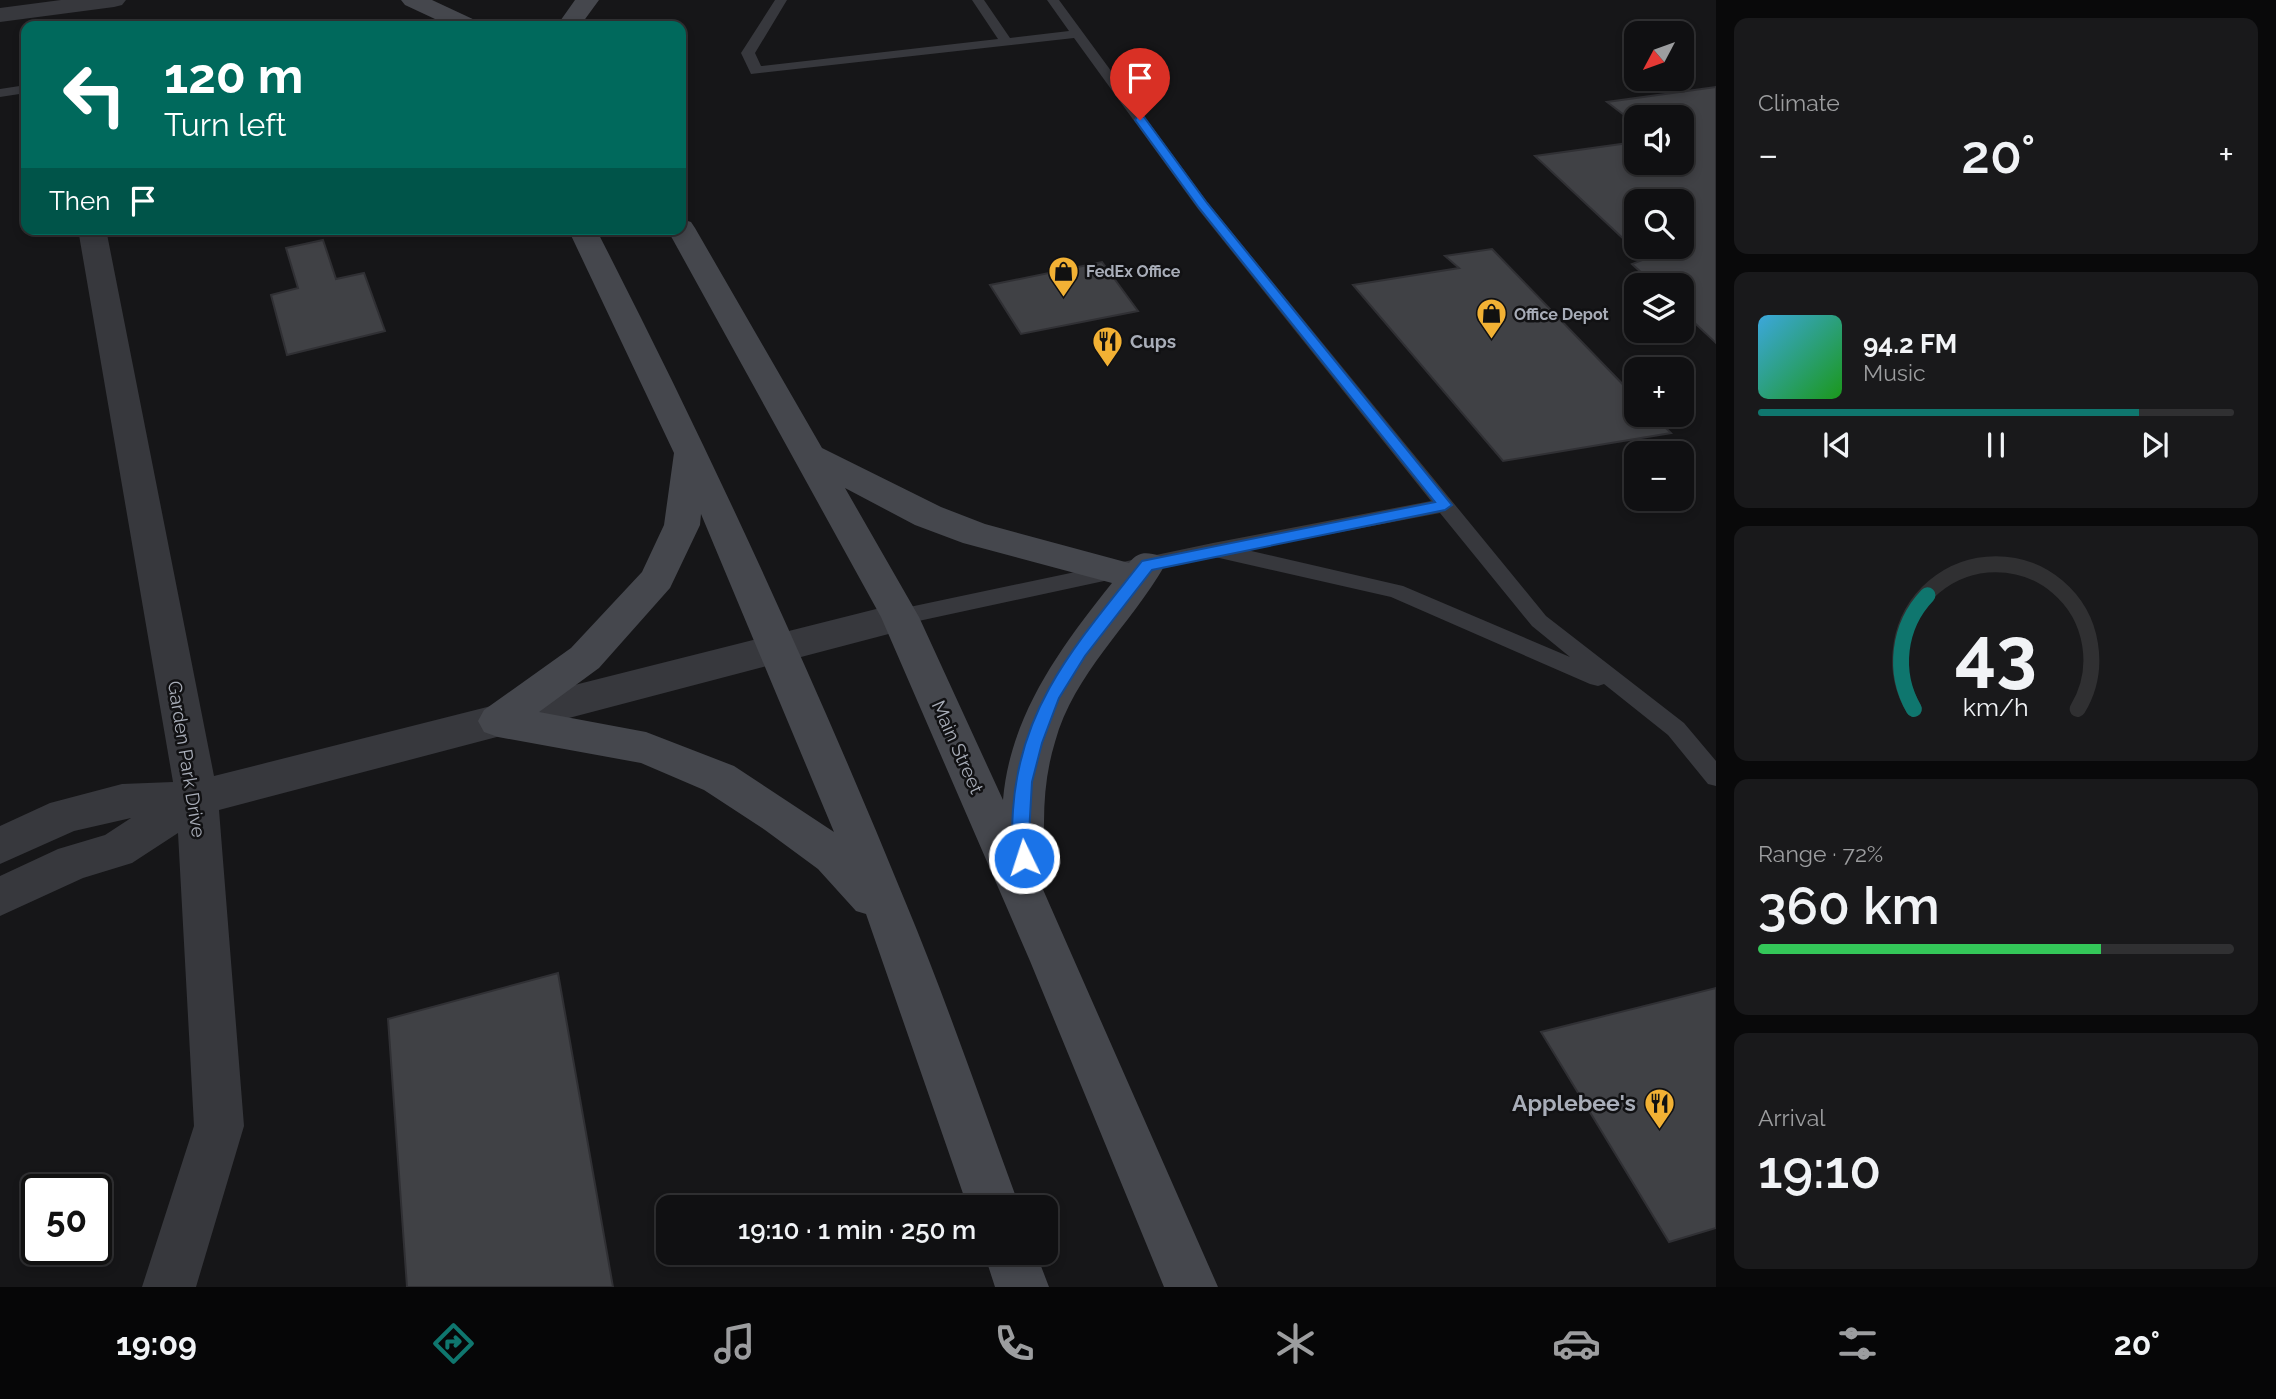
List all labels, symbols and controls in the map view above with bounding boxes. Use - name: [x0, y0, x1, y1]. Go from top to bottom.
- north arrow: [1624, 21, 1694, 91]
- map controls: [1624, 21, 1694, 511]
- text: 120 m: [164, 47, 303, 104]
- pin: [1110, 48, 1170, 120]
- icon: left: [49, 49, 140, 140]
- icon: arrive: [1121, 59, 1159, 97]
- text: Climate: [1758, 89, 1840, 116]
- button: sound: [1624, 105, 1694, 175]
- text: Turn left: [164, 106, 286, 143]
- text: 20°: [1961, 124, 2035, 185]
- text: −: [1758, 132, 1778, 177]
- text: +: [2218, 132, 2234, 177]
- icon: arrive: [124, 182, 162, 220]
- text: Then: [49, 186, 110, 216]
- button: search: [1624, 189, 1694, 259]
- shop icon: FedEx Office: [1046, 254, 1080, 298]
- place label: FedEx Office: [1086, 262, 1181, 281]
- button: layers: [1624, 273, 1694, 343]
- shop icon: Office Depot: [1474, 297, 1508, 341]
- place label: Office Depot: [1514, 305, 1609, 324]
- restaurant icon: Cups: [1090, 324, 1124, 368]
- text: 94.2 FM: [1863, 329, 1957, 359]
- place label: Cups: [1130, 330, 1176, 352]
- button: +: [1624, 357, 1694, 427]
- text: Music: [1863, 359, 1926, 386]
- icon: previous: [1818, 426, 1856, 464]
- icon: pause: [1977, 426, 2015, 464]
- icon: next: [2136, 426, 2174, 464]
- button: −: [1624, 441, 1694, 511]
- text: 43: [1955, 612, 2037, 697]
- street label: Garden Park Drive: [164, 679, 210, 839]
- text: km/h: [1963, 692, 2029, 722]
- street label: Main Street: [928, 697, 989, 798]
- position arrow: [987, 821, 1061, 895]
- text: Range · 72%: [1758, 840, 1883, 867]
- text: 360 km: [1758, 875, 1940, 936]
- restaurant icon: Applebee's: [1642, 1086, 1676, 1130]
- place label: Applebee's: [1512, 1089, 1636, 1116]
- text: Arrival: [1758, 1104, 1825, 1131]
- text: 19:10: [1758, 1139, 1881, 1200]
- speed limit sign: 50: [21, 1174, 112, 1265]
- text: 19:10 · 1 min · 250 m: [738, 1215, 976, 1245]
- icon: directions: [429, 1319, 478, 1368]
- icon: music: [710, 1319, 759, 1368]
- icon: phone: [990, 1319, 1039, 1368]
- icon: climate: [1271, 1319, 1320, 1368]
- icon: car: [1552, 1319, 1601, 1368]
- icon: filters: [1833, 1319, 1882, 1368]
- text: 19:09: [116, 1325, 197, 1362]
- text: 20°: [2114, 1325, 2160, 1362]

